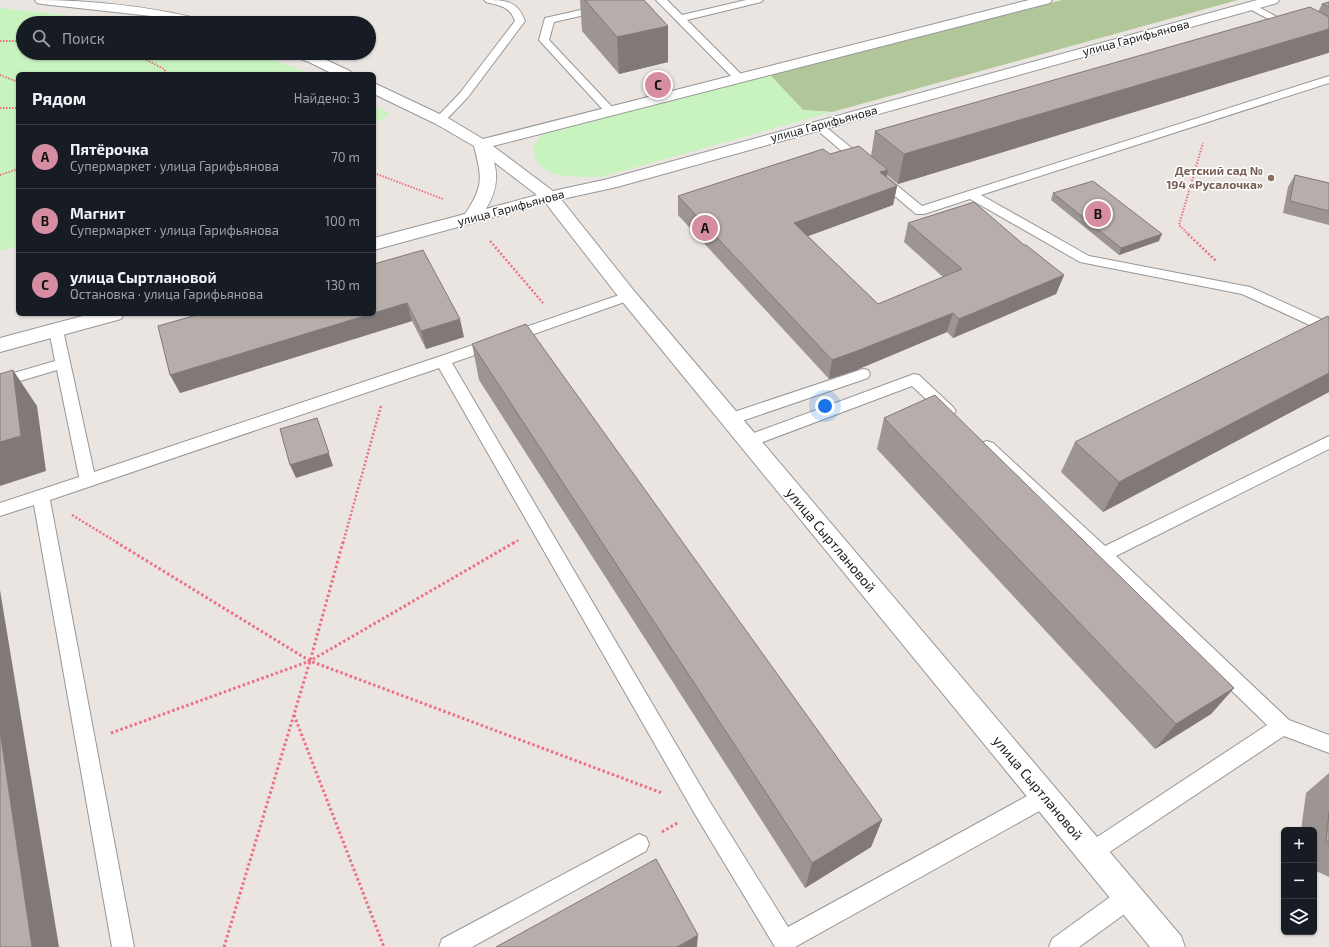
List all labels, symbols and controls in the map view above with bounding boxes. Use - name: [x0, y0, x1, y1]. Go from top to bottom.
- search box: [16, 16, 376, 60]
- street label: улица Гарифьянова: [1081, 16, 1191, 59]
- icon: search: [30, 27, 52, 49]
- text: Поиск: [62, 29, 105, 47]
- pin: C: [645, 70, 671, 100]
- text: Рядом: [32, 88, 86, 108]
- text: Найдено: 3: [294, 90, 360, 106]
- street label: улица Гарифьянова: [769, 102, 879, 145]
- text: Пятёрочка: [70, 140, 149, 158]
- text: A: [41, 149, 49, 165]
- text: 70 m: [331, 149, 360, 165]
- text: Супермаркет · улица Гарифьянова: [70, 158, 279, 174]
- place label: Детский сад № 194 «Русалочка»: [1166, 163, 1263, 191]
- marker: Детский сад № 194 «Русалочка»: [1266, 173, 1276, 183]
- street label: улица Гарифьянова: [456, 186, 566, 229]
- pin: B: [1085, 199, 1111, 229]
- text: Магнит: [70, 204, 125, 222]
- text: B: [41, 213, 49, 229]
- text: 100 m: [325, 213, 360, 229]
- pin: A: [692, 213, 718, 243]
- text: Супермаркет · улица Гарифьянова: [70, 222, 279, 238]
- text: улица Сыртлановой: [70, 268, 217, 286]
- text: C: [41, 277, 49, 293]
- text: 130 m: [325, 277, 360, 293]
- text: Остановка · улица Гарифьянова: [70, 286, 263, 302]
- your location: [815, 396, 835, 416]
- street label: улица Сыртлановой: [783, 484, 880, 595]
- street label: улица Сыртлановой: [990, 732, 1087, 843]
- map controls: [1281, 827, 1317, 935]
- button: +: [1281, 827, 1317, 863]
- button: −: [1281, 863, 1317, 899]
- button: layers: [1281, 899, 1317, 935]

